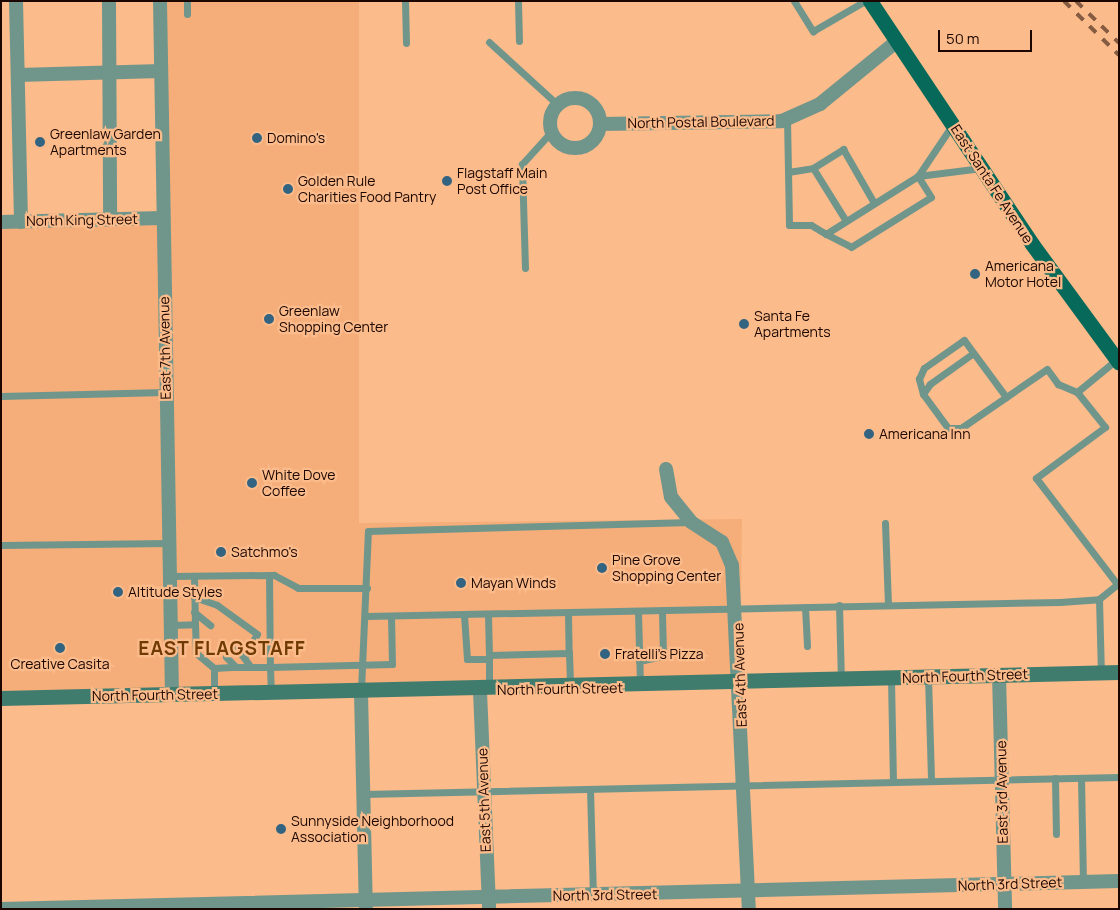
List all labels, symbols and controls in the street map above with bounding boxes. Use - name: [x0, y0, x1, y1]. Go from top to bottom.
- scale bar: [940, 20, 1034, 52]
- text: 50 m: [946, 28, 980, 49]
- street label: North Postal Boulevard: [627, 112, 775, 132]
- street label: East Santa Fe Avenue: [947, 121, 1037, 247]
- place label: Greenlaw Garden Apartments: [50, 126, 161, 158]
- place label: Domino's: [267, 130, 325, 146]
- marker: Domino's: [251, 132, 263, 144]
- marker: Greenlaw Garden Apartments: [34, 136, 46, 148]
- place label: Flagstaff Main Post Office: [457, 165, 547, 198]
- place label: Golden Rule Charities Food Pantry: [298, 173, 436, 206]
- marker: Flagstaff Main Post Office: [441, 175, 453, 187]
- marker: Golden Rule Charities Food Pantry: [282, 183, 294, 195]
- street label: North King Street: [26, 211, 138, 229]
- place label: Americana Motor Hotel: [985, 258, 1061, 290]
- marker: Americana Motor Hotel: [969, 268, 981, 280]
- street label: East 7th Avenue: [156, 296, 174, 400]
- place label: Greenlaw Shopping Center: [279, 303, 388, 336]
- place label: Santa Fe Apartments: [754, 308, 831, 341]
- marker: Greenlaw Shopping Center: [263, 313, 275, 325]
- marker: Santa Fe Apartments: [738, 318, 750, 330]
- place label: Americana Inn: [879, 426, 970, 442]
- marker: Americana Inn: [863, 428, 875, 440]
- place label: White Dove Coffee: [262, 467, 335, 500]
- marker: White Dove Coffee: [246, 477, 258, 489]
- place label: Satchmo's: [231, 544, 298, 560]
- marker: Satchmo's: [215, 546, 227, 558]
- place label: Pine Grove Shopping Center: [612, 552, 721, 584]
- marker: Pine Grove Shopping Center: [596, 562, 608, 574]
- place label: Mayan Winds: [471, 575, 556, 591]
- marker: Mayan Winds: [455, 577, 467, 589]
- place label: Altitude Styles: [128, 584, 222, 600]
- marker: Altitude Styles: [112, 586, 124, 598]
- street label: East 4th Avenue: [730, 623, 750, 727]
- district label: EAST FLAGSTAFF: [136, 638, 308, 660]
- marker: Creative Casita: [54, 642, 66, 654]
- place label: Fratelli’s Pizza: [615, 646, 704, 662]
- marker: Fratelli’s Pizza: [599, 648, 611, 660]
- place label: Creative Casita: [10, 656, 110, 672]
- street label: North Fourth Street: [902, 665, 1028, 687]
- street label: North Fourth Street: [497, 680, 623, 698]
- street label: North Fourth Street: [92, 686, 218, 704]
- street label: East 3rd Avenue: [993, 740, 1011, 844]
- street label: East 5th Avenue: [474, 748, 494, 852]
- place label: Sunnyside Neighborhood Association: [291, 813, 454, 846]
- marker: Sunnyside Neighborhood Association: [275, 823, 287, 835]
- street label: North 3rd Street: [957, 874, 1063, 894]
- street label: North 3rd Street: [553, 886, 657, 904]

